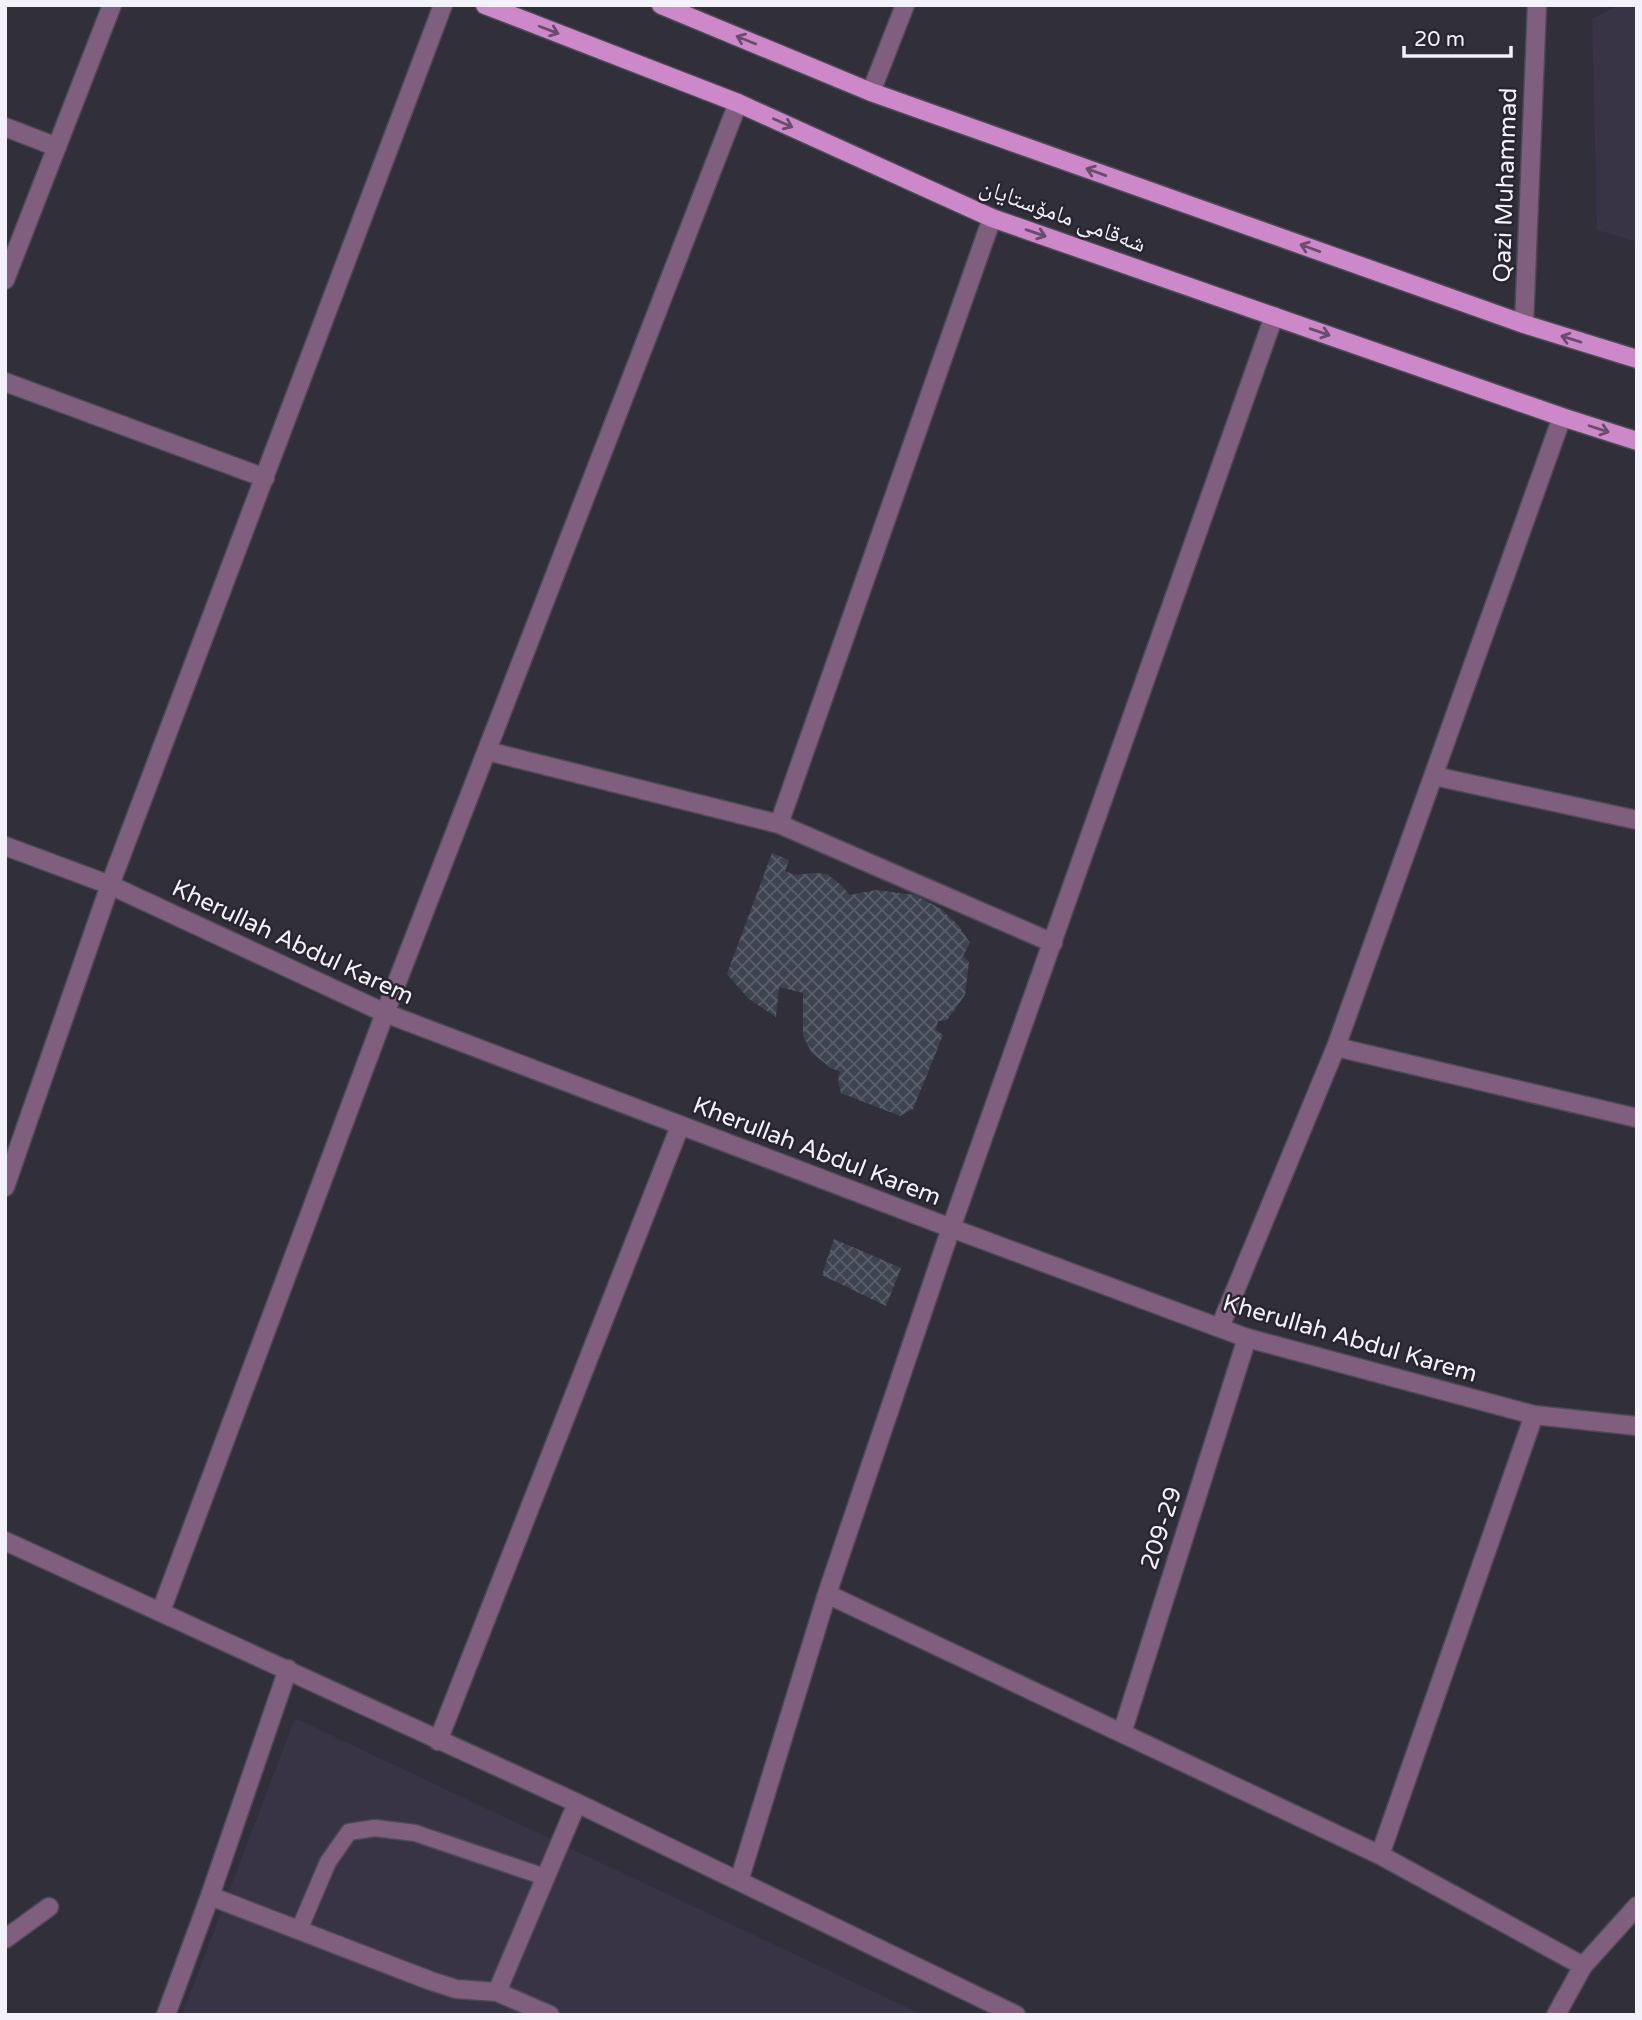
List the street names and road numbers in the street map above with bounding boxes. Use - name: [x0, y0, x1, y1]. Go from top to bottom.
- street label: Qazi Muhammad: [1488, 87, 1523, 283]
- street label: شەقامی مامۆستایان: [976, 172, 1150, 259]
- street label: Kherullah Abdul Karem: [167, 874, 418, 1011]
- street label: Kherullah Abdul Karem: [689, 1091, 945, 1212]
- street label: Kherullah Abdul Karem: [1219, 1288, 1480, 1389]
- street label: 209-29: [1135, 1483, 1188, 1573]

